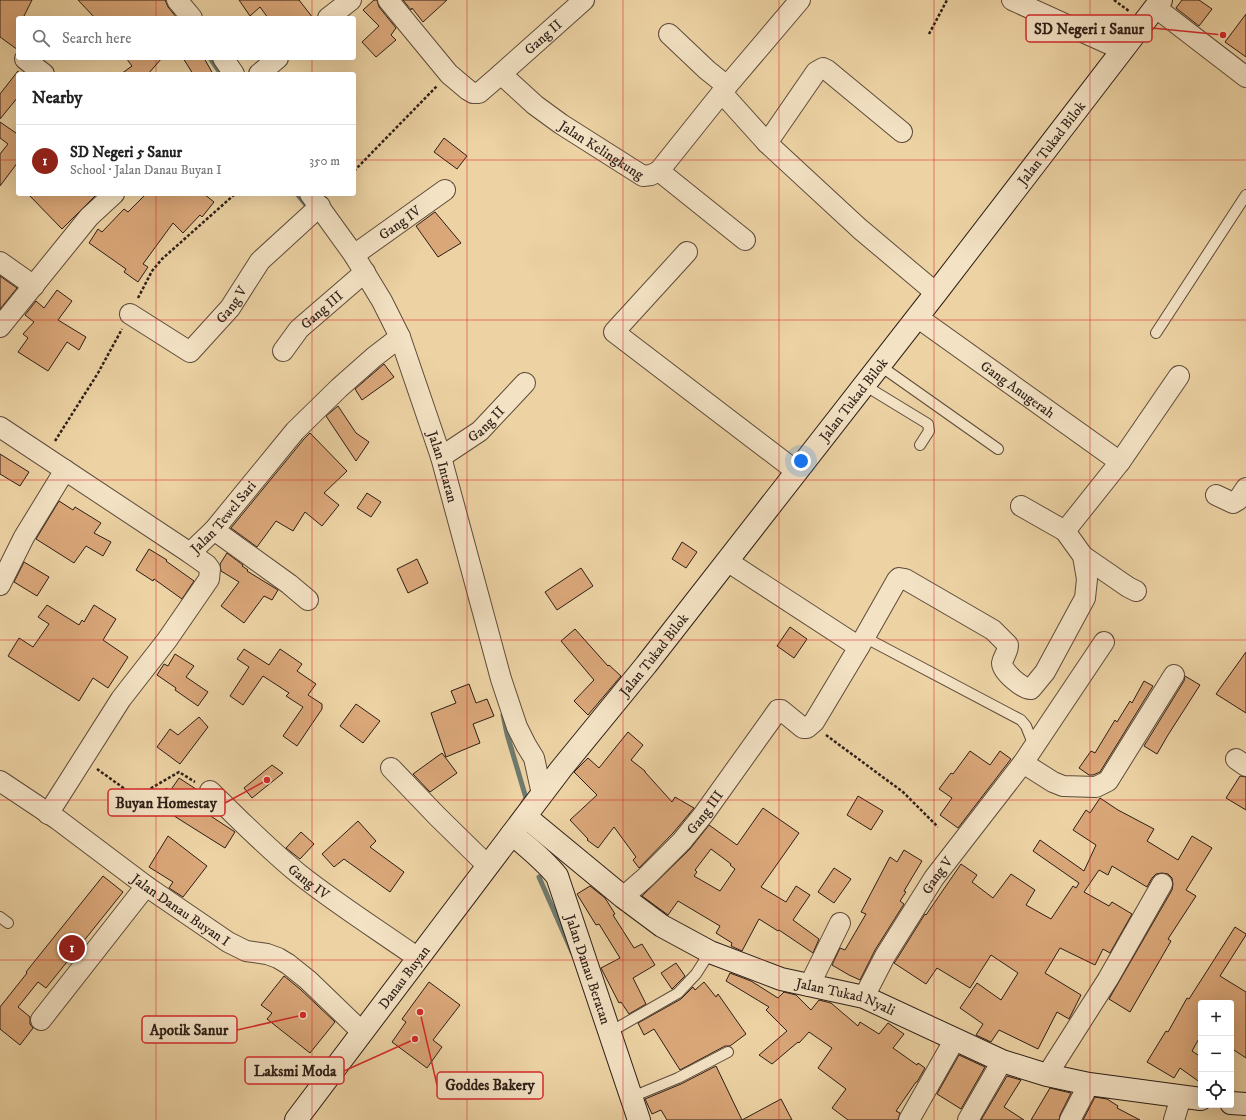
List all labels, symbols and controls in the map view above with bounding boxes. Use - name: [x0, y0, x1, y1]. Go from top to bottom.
- callout: SD Negeri 1 Sanur: [1026, 15, 1152, 42]
- search box: [16, 16, 356, 60]
- street label: Gang II: [521, 16, 566, 59]
- text: SD Negeri 1 Sanur: [1034, 20, 1145, 39]
- icon: search: [30, 27, 52, 49]
- text: Search here: [62, 29, 131, 48]
- text: Nearby: [32, 87, 82, 109]
- street label: Jalan Tukad Bilok: [1013, 98, 1090, 191]
- street label: Jalan Kelingkung: [554, 116, 647, 184]
- text: SD Negeri 5 Sanur: [70, 143, 182, 162]
- text: 1: [43, 153, 47, 169]
- text: 350 m: [309, 153, 340, 169]
- text: School · Jalan Danau Buyan I: [70, 162, 222, 178]
- street label: Gang IV: [376, 201, 426, 244]
- street label: Gang V: [212, 282, 252, 328]
- street label: Gang III: [297, 287, 347, 334]
- street label: Jalan Tukad Bilok: [814, 354, 892, 447]
- street label: Gang Anugerah: [977, 357, 1058, 423]
- street label: Gang II: [465, 402, 509, 447]
- street label: Jalan Intaran: [422, 427, 461, 505]
- your location: [791, 451, 811, 471]
- street label: Jalan Tewel Sari: [186, 477, 261, 559]
- street label: Jalan Tukad Bilok: [615, 610, 693, 702]
- street label: Gang III: [683, 787, 728, 838]
- callout: Buyan Homestay: [108, 789, 225, 816]
- text: Buyan Homestay: [115, 794, 218, 813]
- street label: Gang V: [918, 853, 958, 898]
- street label: Gang IV: [284, 860, 333, 904]
- street label: Jalan Danau Buyan I: [126, 869, 233, 951]
- street label: Jalan Danau Beratan: [560, 910, 614, 1027]
- pin: 1: [59, 933, 85, 963]
- street label: Danau Buyan: [375, 942, 435, 1013]
- street label: Jalan Tukad Nyali: [792, 974, 898, 1020]
- map controls: [1198, 1000, 1234, 1108]
- button: +: [1198, 1000, 1234, 1036]
- callout: Apotik Sanur: [142, 1016, 237, 1043]
- text: Apotik Sanur: [149, 1021, 229, 1040]
- button: −: [1198, 1036, 1234, 1072]
- callout: Laksmi Moda: [245, 1057, 344, 1084]
- text: Laksmi Moda: [254, 1062, 337, 1081]
- callout: Goddes Bakery: [437, 1072, 543, 1099]
- button: locate: [1198, 1072, 1234, 1108]
- text: Goddes Bakery: [445, 1076, 536, 1095]

